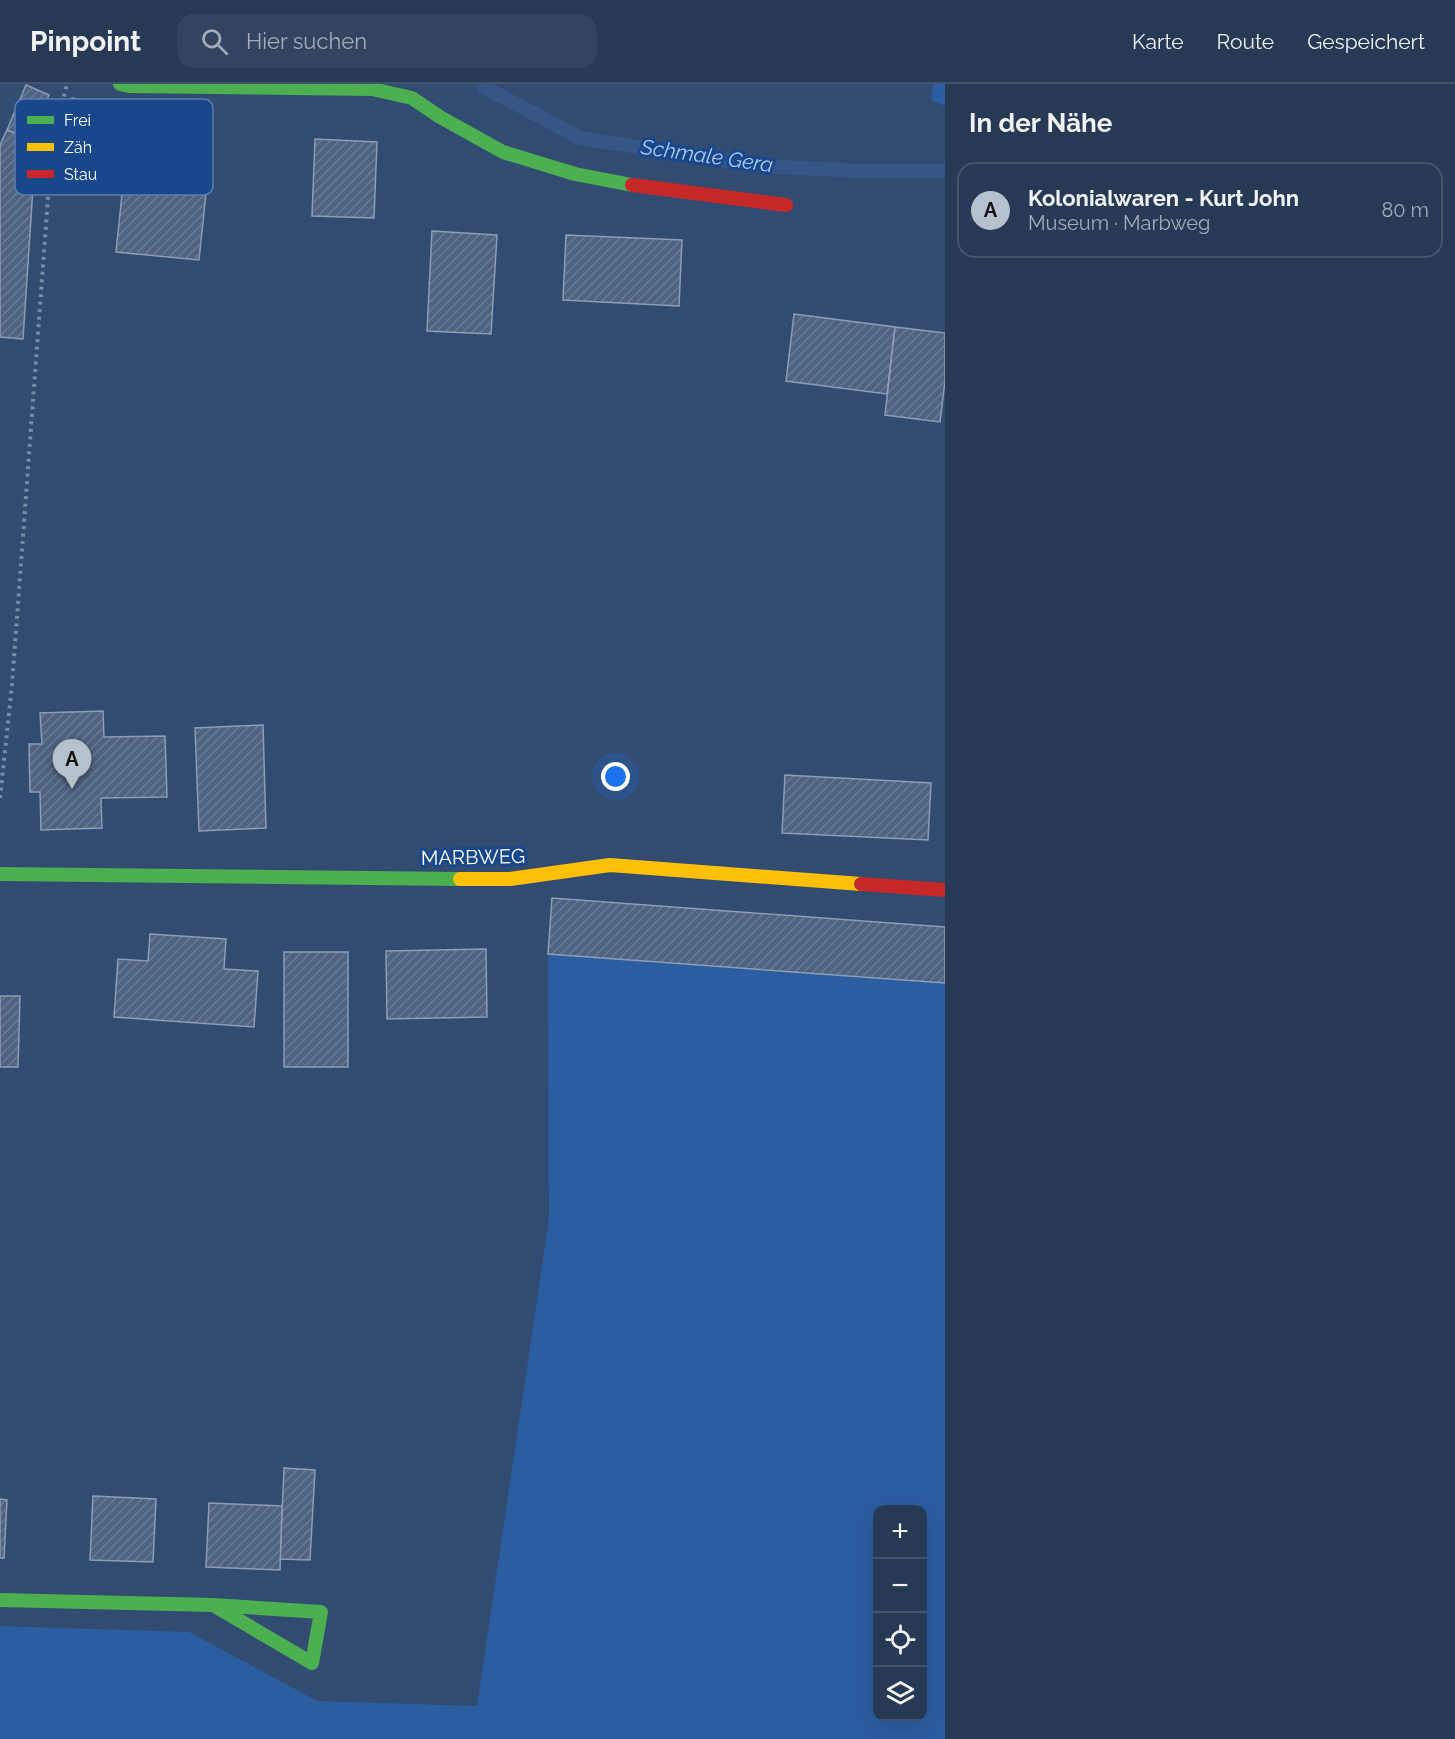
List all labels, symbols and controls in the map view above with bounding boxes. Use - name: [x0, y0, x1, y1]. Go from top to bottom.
- search box: [177, 14, 597, 68]
- text: Pinpoint: [30, 25, 141, 58]
- icon: search: [198, 25, 231, 58]
- text: Hier suchen: [246, 28, 367, 54]
- text: Karte: [1132, 29, 1184, 54]
- text: Route: [1217, 29, 1274, 54]
- text: Gespeichert: [1307, 29, 1425, 54]
- legend: [15, 99, 213, 195]
- text: In der Nähe: [969, 108, 1112, 138]
- text: Frei: [64, 111, 91, 130]
- water label: Schmale Gera: [638, 134, 775, 177]
- text: Zäh: [64, 138, 92, 157]
- text: Stau: [64, 165, 97, 184]
- text: Kolonialwaren - Kurt John: [1028, 185, 1299, 211]
- text: A: [984, 198, 997, 222]
- text: 80 m: [1381, 198, 1429, 222]
- text: Museum · Marbweg: [1028, 211, 1210, 235]
- pin: A: [52, 740, 92, 789]
- your location: [601, 762, 630, 791]
- street label: MARBWEG: [421, 844, 525, 870]
- map controls: [873, 1505, 927, 1721]
- button: +: [873, 1505, 927, 1559]
- button: −: [873, 1559, 927, 1613]
- button: locate: [873, 1613, 927, 1667]
- button: layers: [873, 1667, 927, 1721]

